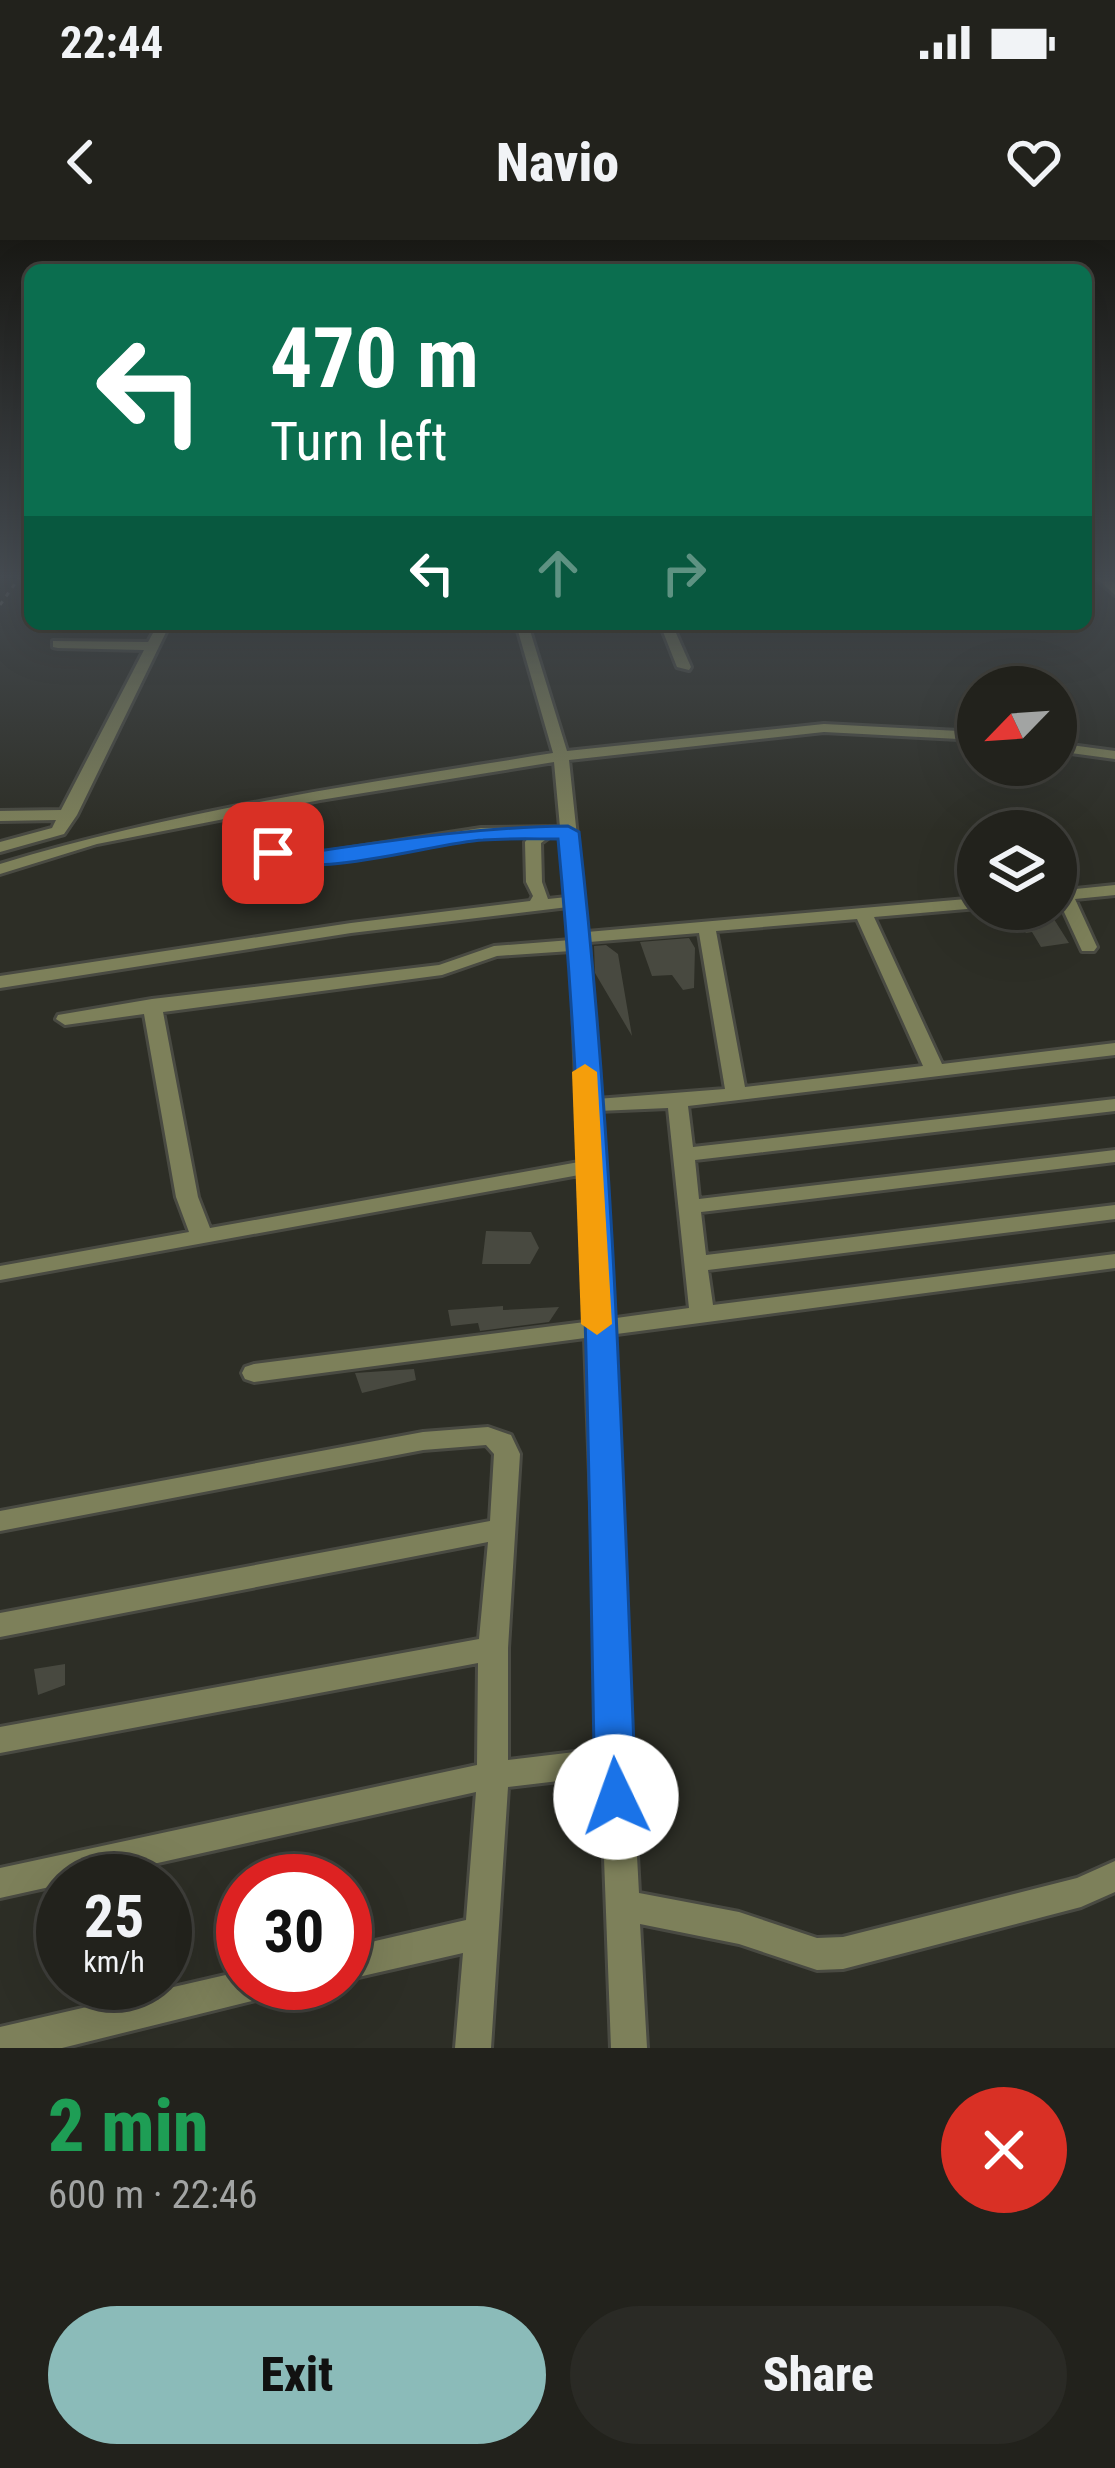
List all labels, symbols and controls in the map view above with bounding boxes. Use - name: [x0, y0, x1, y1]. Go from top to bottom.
- text: 22:44: [60, 16, 163, 69]
- icon: back: [48, 129, 114, 195]
- icon: heart: [1001, 129, 1067, 195]
- text: Navio: [496, 131, 619, 194]
- text: 470 m: [270, 309, 479, 408]
- icon: left: [72, 312, 228, 468]
- text: Turn left: [270, 410, 447, 473]
- icon: left: [399, 540, 465, 606]
- icon: ahead: [525, 540, 591, 606]
- icon: right: [651, 540, 717, 606]
- north arrow: [957, 666, 1077, 786]
- map controls: [957, 666, 1077, 930]
- pin: [222, 802, 324, 904]
- button: layers: [957, 810, 1077, 930]
- icon: arrive: [240, 820, 306, 886]
- position arrow: [553, 1734, 679, 1860]
- speed limit sign: 30: [216, 1854, 372, 2010]
- text: 25: [84, 1881, 144, 1952]
- text: km/h: [83, 1944, 145, 1979]
- text: 2 min: [48, 2084, 209, 2169]
- button: close: [941, 2087, 1067, 2213]
- text: 600 m · 22:46: [48, 2172, 258, 2218]
- button: Exit: [48, 2306, 546, 2444]
- button: Share: [570, 2306, 1067, 2444]

